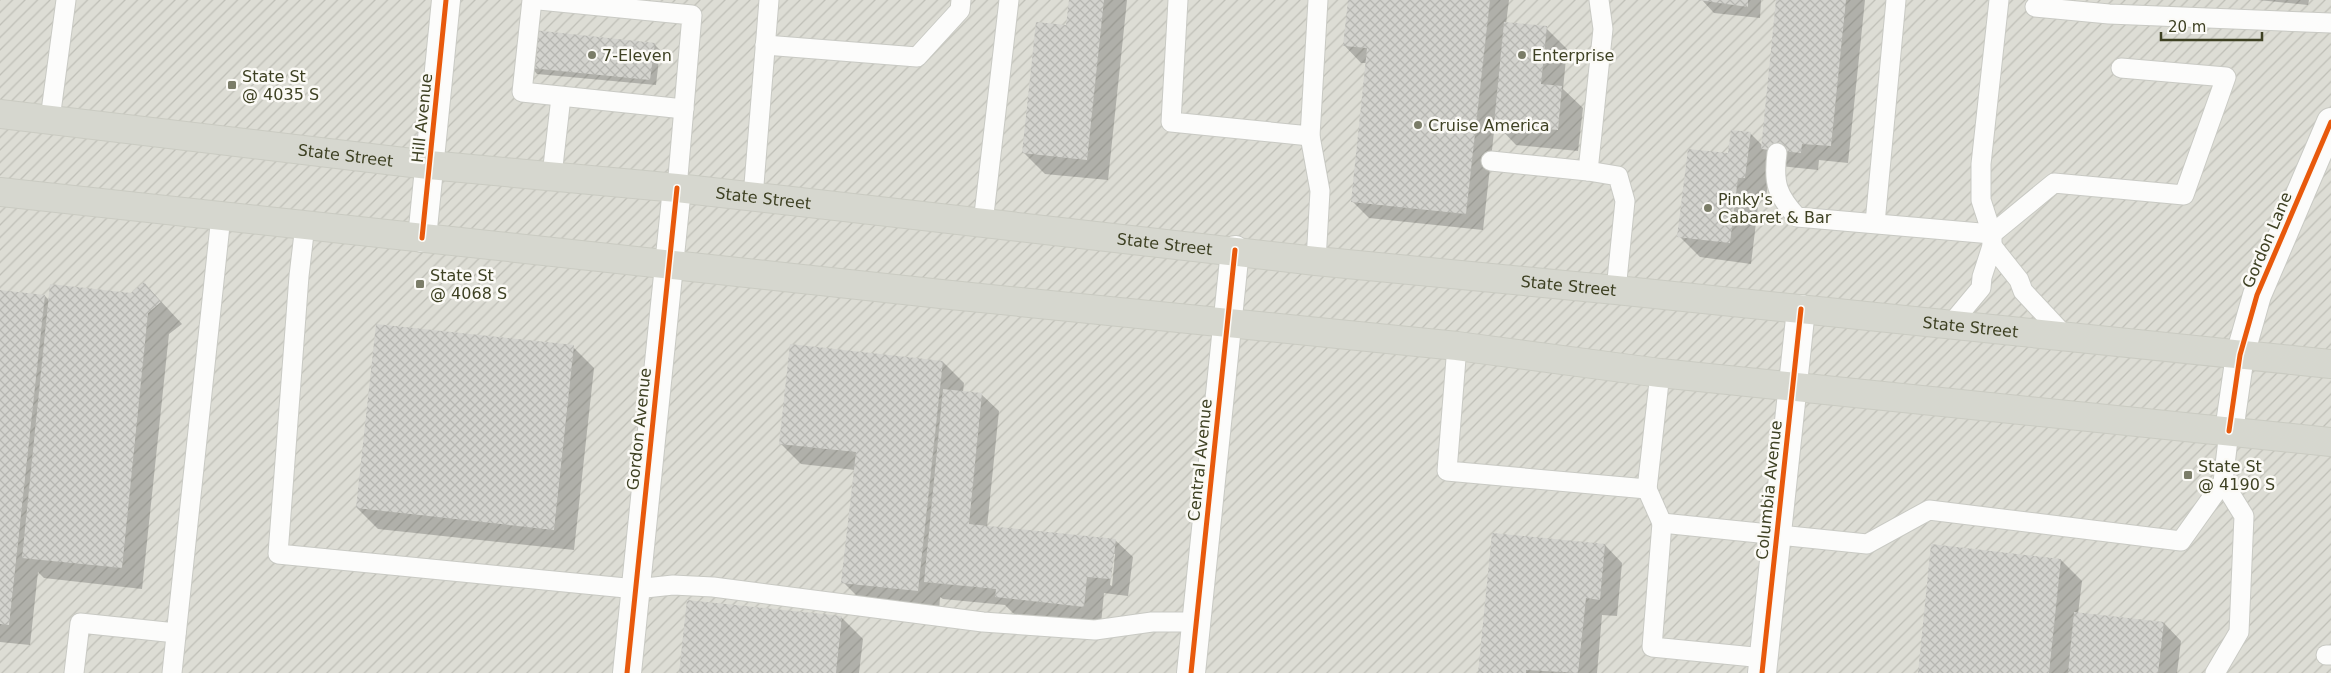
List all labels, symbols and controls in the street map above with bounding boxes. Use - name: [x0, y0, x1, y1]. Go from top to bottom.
- scale bar: [2161, 10, 2262, 42]
- text: 20 m: [2168, 18, 2206, 36]
- place label: 7-Eleven: [602, 46, 672, 65]
- place label: Enterprise: [1532, 46, 1614, 65]
- marker: 7-Eleven: [586, 49, 598, 61]
- marker: Enterprise: [1516, 49, 1528, 61]
- place label: State St @ 4035 S: [242, 67, 319, 104]
- street label: Hill Avenue: [408, 72, 436, 164]
- marker: State St @ 4035 S: [226, 79, 238, 91]
- place label: Cruise America: [1428, 116, 1550, 135]
- marker: Cruise America: [1412, 119, 1424, 131]
- street label: State Street: [297, 140, 394, 170]
- street label: State Street: [715, 183, 812, 213]
- street label: Gordon Lane: [2238, 189, 2296, 291]
- place label: Pinky's Cabaret & Bar: [1718, 190, 1832, 227]
- marker: Pinky's Cabaret & Bar: [1702, 202, 1714, 214]
- street label: State Street: [1116, 229, 1214, 259]
- place label: State St @ 4068 S: [430, 266, 507, 303]
- street label: State Street: [1520, 271, 1617, 299]
- marker: State St @ 4068 S: [414, 278, 426, 290]
- street label: State Street: [1922, 312, 2019, 341]
- street label: Gordon Avenue: [623, 367, 655, 491]
- street label: Central Avenue: [1184, 398, 1216, 522]
- street label: Columbia Avenue: [1752, 419, 1786, 561]
- place label: State St @ 4190 S: [2198, 457, 2275, 494]
- marker: State St @ 4190 S: [2182, 469, 2194, 481]

